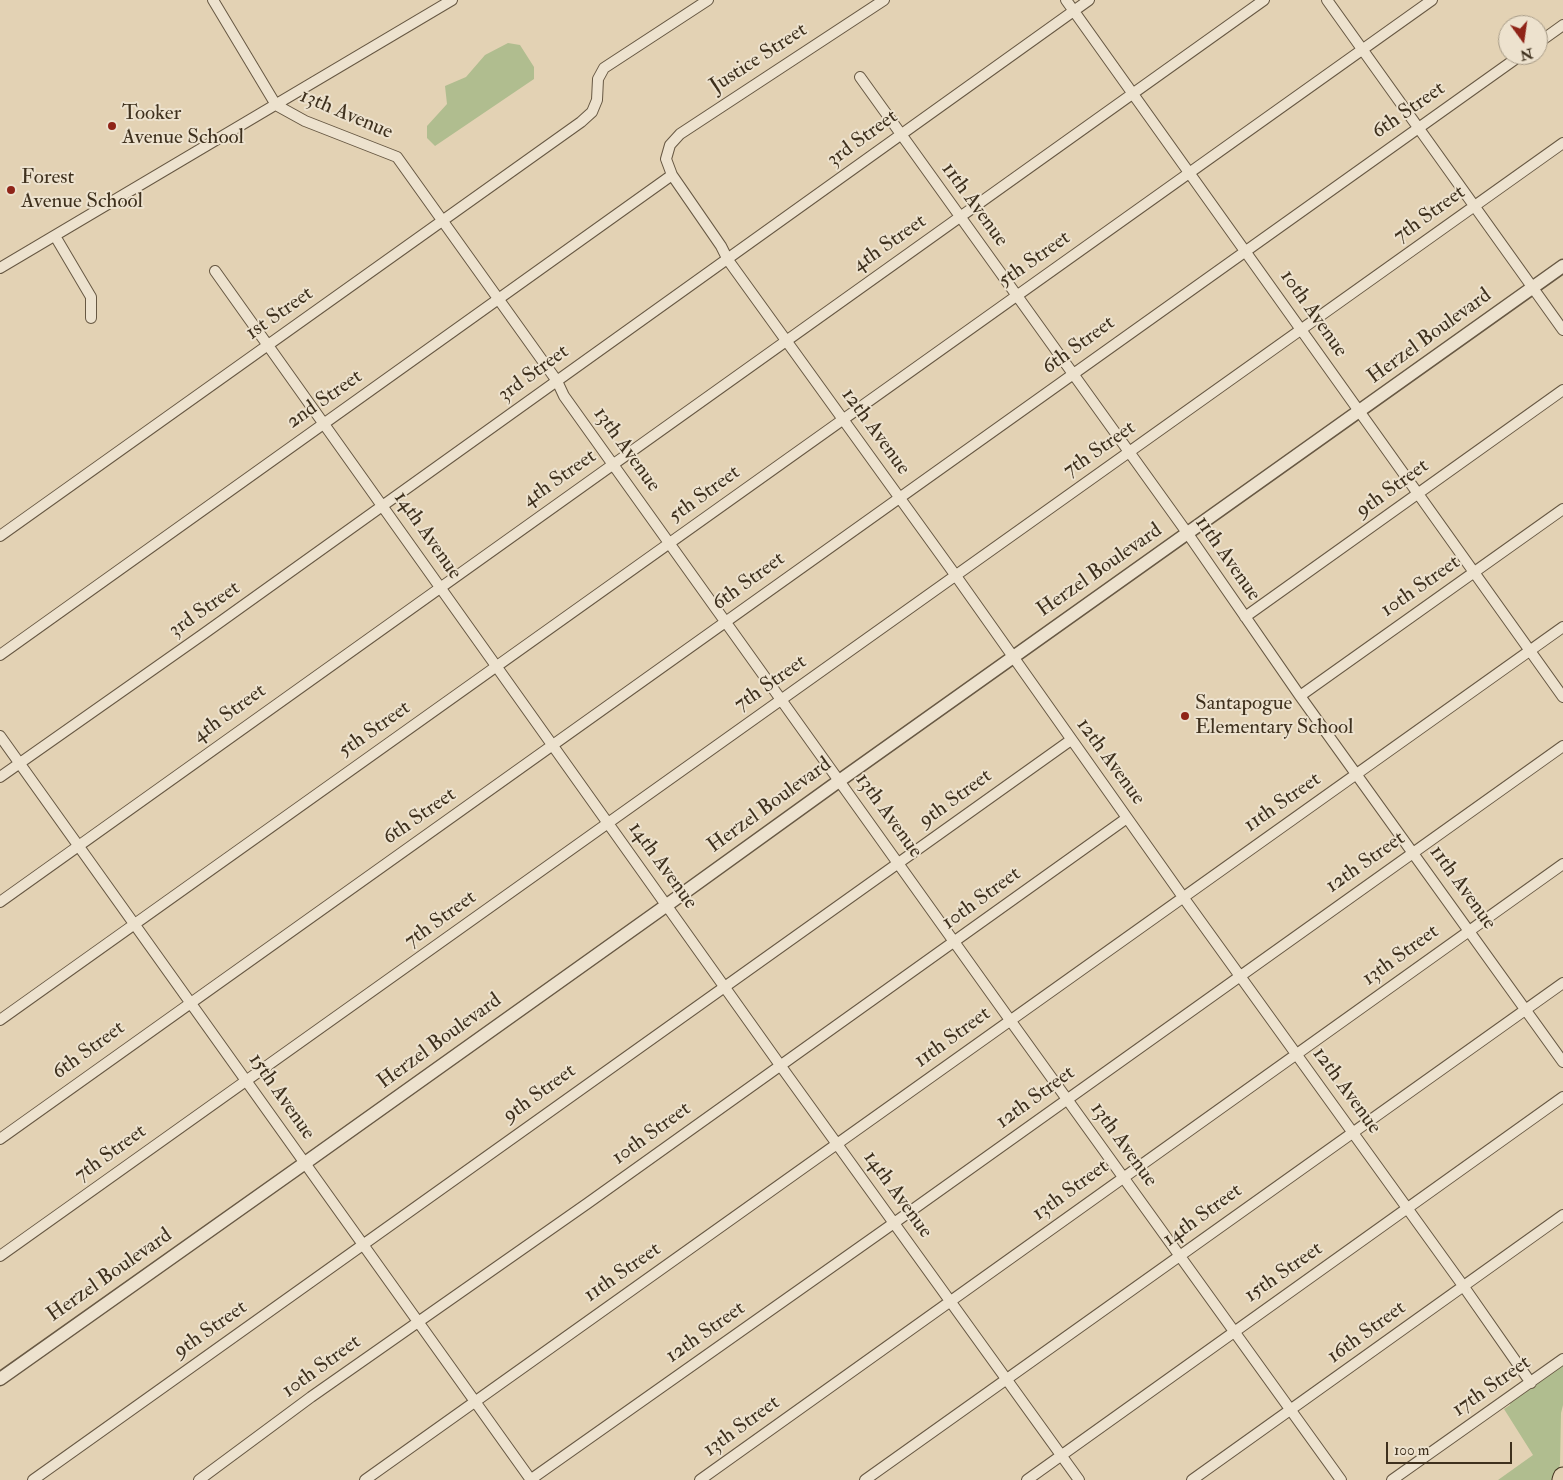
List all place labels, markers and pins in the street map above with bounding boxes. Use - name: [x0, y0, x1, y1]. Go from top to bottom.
- place label: Tooker Avenue School: [122, 101, 244, 151]
- marker: Tooker Avenue School: [106, 120, 118, 132]
- place label: Forest Avenue School: [21, 165, 143, 215]
- marker: Forest Avenue School: [5, 184, 17, 196]
- place label: Santapogue Elementary School: [1195, 691, 1353, 741]
- marker: Santapogue Elementary School: [1179, 710, 1191, 722]

